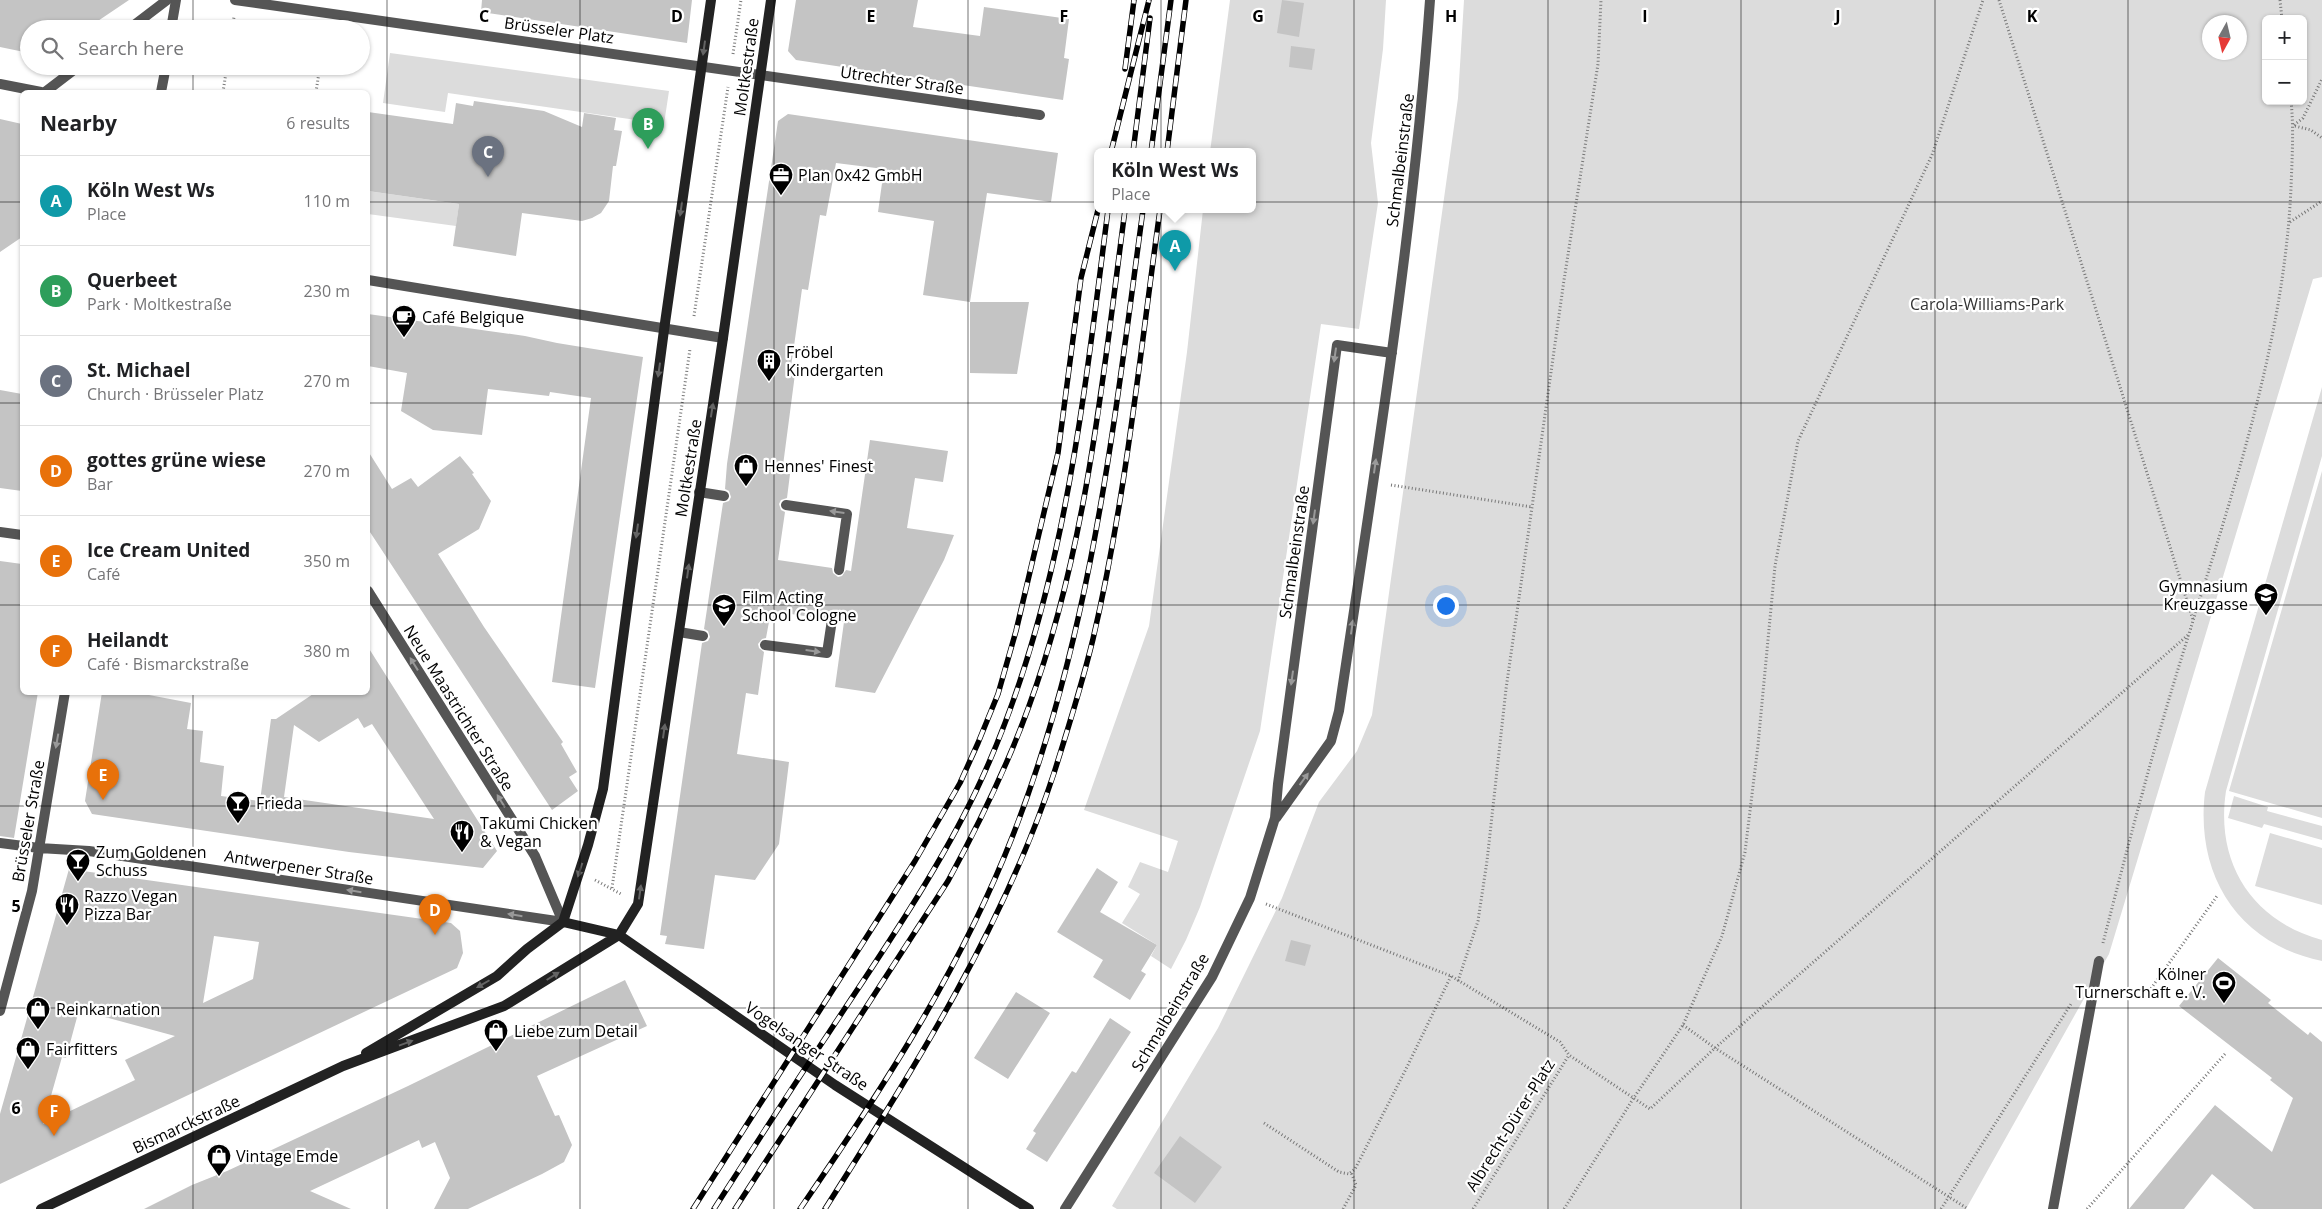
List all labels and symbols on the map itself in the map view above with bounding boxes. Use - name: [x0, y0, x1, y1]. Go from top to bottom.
- text: C: [479, 5, 489, 27]
- text: D: [671, 5, 683, 27]
- text: E: [867, 5, 876, 27]
- text: F: [1060, 5, 1068, 27]
- text: G: [1252, 5, 1264, 27]
- text: H: [1445, 5, 1457, 27]
- text: I: [1642, 5, 1648, 27]
- text: J: [1833, 5, 1841, 27]
- text: K: [2027, 5, 2038, 27]
- street label: Brüsseler Platz: [503, 11, 615, 49]
- north arrow: [2202, 15, 2247, 60]
- street label: Moltkestraße: [728, 17, 764, 117]
- one-way arrow: [700, 41, 708, 57]
- street label: Utrechter Straße: [839, 60, 965, 100]
- street label: Schmalbeinstraße: [1381, 92, 1419, 228]
- pin: B: [632, 108, 664, 149]
- pin: C: [472, 136, 504, 177]
- office icon: Plan 0x42 GmbH: [768, 162, 794, 196]
- place label: Plan 0x42 GmbH: [798, 164, 923, 186]
- one-way arrow: [677, 201, 685, 217]
- pin: A: [1159, 230, 1191, 271]
- park label: Carola-Williams-Park: [1910, 293, 2065, 315]
- cafe icon: Café Belgique: [391, 304, 417, 338]
- place label: Café Belgique: [422, 306, 524, 328]
- place label: Fröbel Kindergarten: [786, 341, 884, 381]
- building icon: Fröbel Kindergarten: [756, 348, 782, 382]
- one-way arrow: [1331, 348, 1339, 364]
- one-way arrow: [655, 362, 663, 378]
- one-way arrow: [708, 402, 716, 418]
- street label: Moltkestraße: [669, 417, 707, 519]
- shop icon: Hennes' Finest: [733, 453, 759, 487]
- place label: Hennes' Finest: [764, 455, 873, 477]
- one-way arrow: [1372, 458, 1380, 474]
- street label: Schmalbeinstraße: [1274, 484, 1314, 620]
- one-way arrow: [829, 508, 845, 516]
- one-way arrow: [1310, 509, 1318, 525]
- one-way arrow: [633, 523, 641, 539]
- one-way arrow: [684, 562, 692, 578]
- place label: Gymnasium Kreuzgasse: [2159, 575, 2248, 615]
- school or university icon: Gymnasium Kreuzgasse: [2253, 582, 2279, 616]
- place label: Film Acting School Cologne: [742, 586, 857, 626]
- school or university icon: Film Acting School Cologne: [711, 593, 737, 627]
- your location: [1433, 593, 1459, 619]
- one-way arrow: [1348, 619, 1356, 635]
- street label: Neue Maastrichter Straße: [399, 621, 519, 795]
- one-way arrow: [805, 648, 821, 656]
- one-way arrow: [409, 657, 418, 671]
- one-way arrow: [1288, 670, 1296, 686]
- one-way arrow: [660, 723, 668, 739]
- one-way arrow: [53, 733, 61, 749]
- street label: Brüsseler Straße: [6, 758, 50, 884]
- pin: E: [87, 759, 119, 800]
- one-way arrow: [1299, 772, 1309, 786]
- bar icon: Frieda: [225, 790, 251, 824]
- place label: Frieda: [256, 792, 303, 814]
- one-way arrow: [496, 795, 505, 808]
- place label: Takumi Chicken & Vegan: [480, 812, 598, 852]
- restaurant icon: Takumi Chicken & Vegan: [449, 819, 475, 853]
- place label: Zum Goldenen Schuss: [96, 841, 207, 881]
- street label: Antwerpener Straße: [223, 844, 375, 890]
- bar icon: Zum Goldenen Schuss: [65, 848, 91, 882]
- one-way arrow: [576, 862, 583, 877]
- one-way arrow: [636, 884, 644, 900]
- place label: Razzo Vegan Pizza Bar: [84, 885, 177, 925]
- one-way arrow: [346, 887, 362, 895]
- restaurant icon: Razzo Vegan Pizza Bar: [54, 892, 80, 926]
- pin: D: [419, 894, 451, 935]
- text: 5: [11, 895, 21, 917]
- one-way arrow: [506, 911, 522, 919]
- street label: Schmalbeinstraße: [1126, 949, 1214, 1075]
- place label: Kölner Turnerschaft e. V.: [2075, 963, 2206, 1003]
- sports icon: Kölner Turnerschaft e. V.: [2211, 970, 2237, 1004]
- one-way arrow: [546, 972, 559, 981]
- one-way arrow: [476, 980, 490, 988]
- shop icon: Reinkarnation: [25, 996, 51, 1030]
- street label: Vogelsanger Straße: [741, 997, 873, 1096]
- place label: Reinkarnation: [56, 998, 160, 1020]
- shop icon: Liebe zum Detail: [483, 1018, 509, 1052]
- place label: Liebe zum Detail: [514, 1020, 638, 1042]
- shop icon: Fairfitters: [15, 1036, 41, 1070]
- place label: Fairfitters: [46, 1038, 118, 1060]
- one-way arrow: [398, 1039, 413, 1046]
- street label: Albrecht-Dürer-Platz: [1460, 1055, 1560, 1195]
- street label: Bismarckstraße: [129, 1090, 243, 1158]
- pin: F: [38, 1095, 70, 1136]
- text: 6: [11, 1097, 21, 1119]
- shop icon: Vintage Emde: [206, 1143, 232, 1177]
- place label: Vintage Emde: [236, 1145, 338, 1167]

